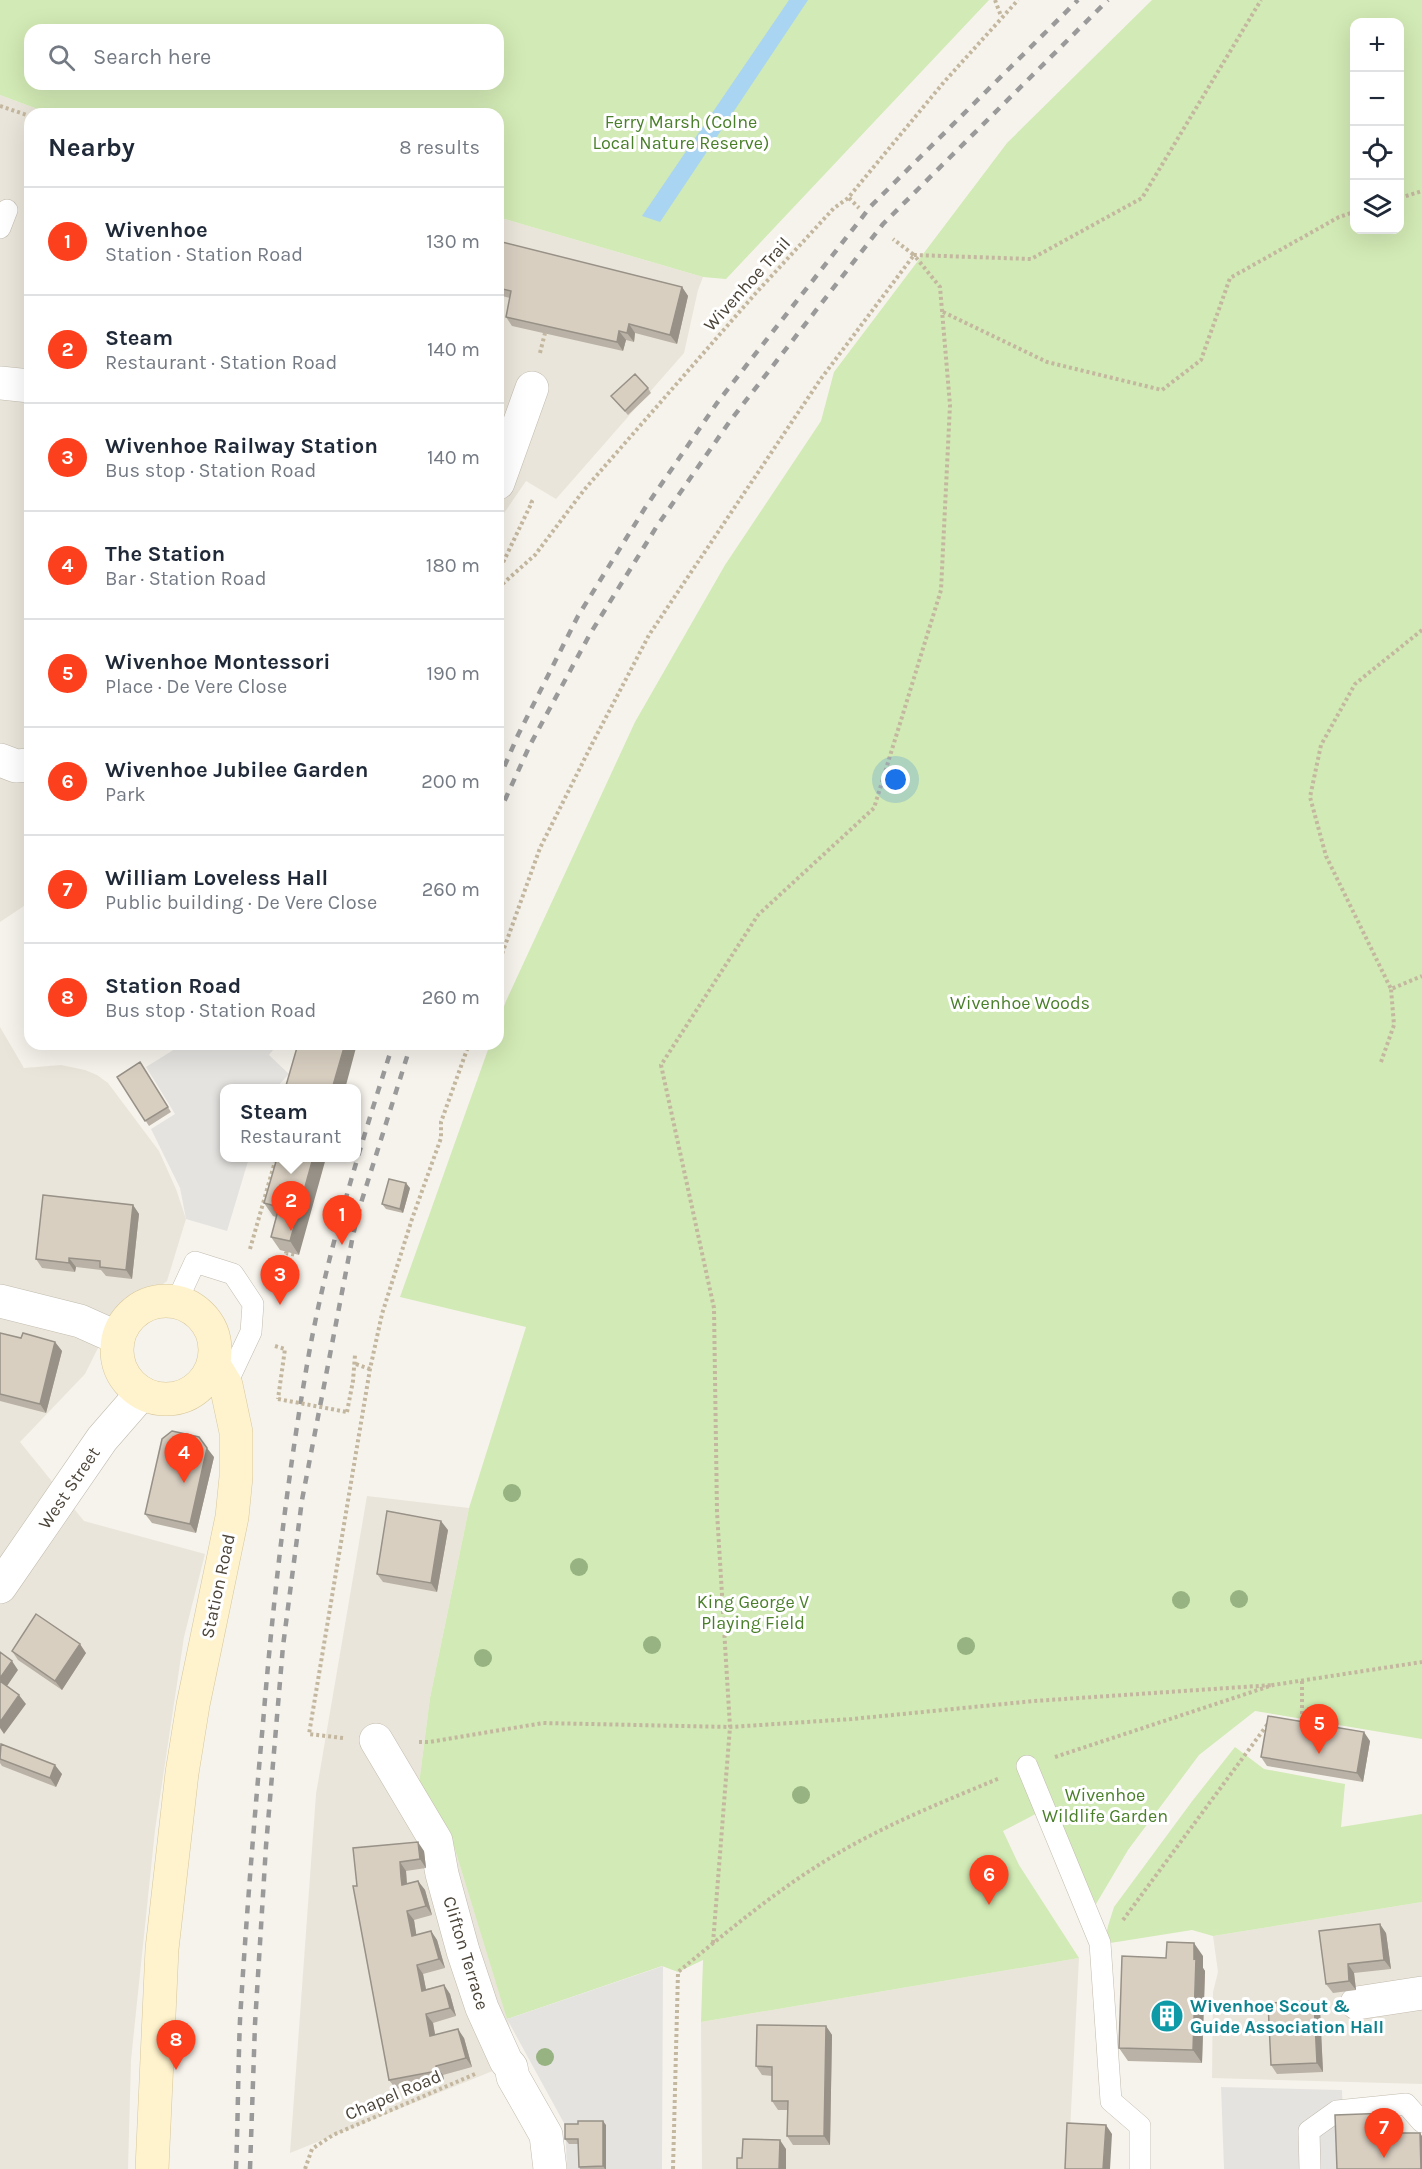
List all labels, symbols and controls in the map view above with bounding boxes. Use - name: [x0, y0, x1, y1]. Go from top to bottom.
- map controls: [1350, 18, 1404, 234]
- button: +: [1350, 18, 1404, 72]
- search box: [24, 24, 504, 90]
- icon: search: [45, 41, 78, 74]
- text: Search here: [93, 44, 211, 70]
- button: −: [1350, 72, 1404, 126]
- park label: Ferry Marsh (Colne Local Nature Reserve): [593, 111, 769, 154]
- button: locate: [1350, 126, 1404, 180]
- text: Nearby: [48, 132, 135, 163]
- text: 8 results: [399, 136, 480, 159]
- button: layers: [1350, 180, 1404, 234]
- text: Wivenhoe: [105, 217, 208, 243]
- text: 1: [64, 230, 71, 253]
- text: 130 m: [426, 230, 480, 253]
- street label: Wivenhoe Trail: [699, 232, 795, 336]
- text: Station · Station Road: [105, 243, 303, 266]
- text: Steam: [105, 325, 173, 351]
- text: 2: [61, 338, 74, 361]
- text: 140 m: [427, 338, 480, 361]
- text: Restaurant · Station Road: [105, 351, 337, 374]
- text: Wivenhoe Railway Station: [105, 433, 378, 459]
- text: 3: [61, 446, 74, 469]
- text: 140 m: [427, 446, 480, 469]
- text: Bus stop · Station Road: [105, 459, 316, 482]
- text: The Station: [105, 541, 225, 567]
- text: 4: [62, 554, 73, 577]
- text: 180 m: [426, 554, 480, 577]
- text: Bar · Station Road: [105, 567, 267, 590]
- text: Wivenhoe Montessori: [105, 649, 330, 675]
- text: 5: [62, 662, 73, 685]
- text: 190 m: [426, 662, 480, 685]
- text: Place · De Vere Close: [105, 675, 287, 698]
- text: Wivenhoe Jubilee Garden: [105, 757, 368, 783]
- your location: [881, 765, 910, 794]
- text: 6: [61, 770, 74, 793]
- text: 200 m: [421, 770, 480, 793]
- text: Park: [105, 783, 146, 806]
- text: William Loveless Hall: [105, 865, 328, 891]
- text: 7: [63, 878, 72, 901]
- text: 260 m: [422, 878, 480, 901]
- text: Public building · De Vere Close: [105, 891, 377, 914]
- text: Station Road: [105, 973, 241, 999]
- text: 8: [61, 986, 74, 1009]
- text: 260 m: [422, 986, 480, 1009]
- park label: Wivenhoe Woods: [950, 992, 1090, 1014]
- text: Bus stop · Station Road: [105, 999, 316, 1022]
- popup: [220, 1084, 361, 1162]
- text: Steam: [240, 1099, 308, 1125]
- text: Restaurant: [240, 1125, 341, 1148]
- pin: 2: [272, 1182, 310, 1231]
- pin: 1: [322, 1196, 362, 1245]
- pin: 3: [260, 1256, 300, 1305]
- pin: 4: [164, 1434, 204, 1483]
- street label: West Street: [33, 1442, 105, 1533]
- street label: Station Road: [196, 1532, 240, 1640]
- park label: King George V Playing Field: [697, 1591, 809, 1634]
- pin: 5: [1300, 1704, 1338, 1754]
- park label: Wivenhoe Wildlife Garden: [1042, 1784, 1168, 1827]
- pin: 6: [970, 1856, 1008, 1905]
- street label: Clifton Terrace: [438, 1894, 494, 2012]
- place label: Wivenhoe Scout & Guide Association Hall: [1190, 1995, 1384, 2038]
- building icon: Wivenhoe Scout & Guide Association Hall: [1149, 1998, 1185, 2034]
- pin: 8: [156, 2020, 195, 2070]
- street label: Chapel Road: [342, 2065, 444, 2125]
- pin: 7: [1364, 2108, 1404, 2158]

